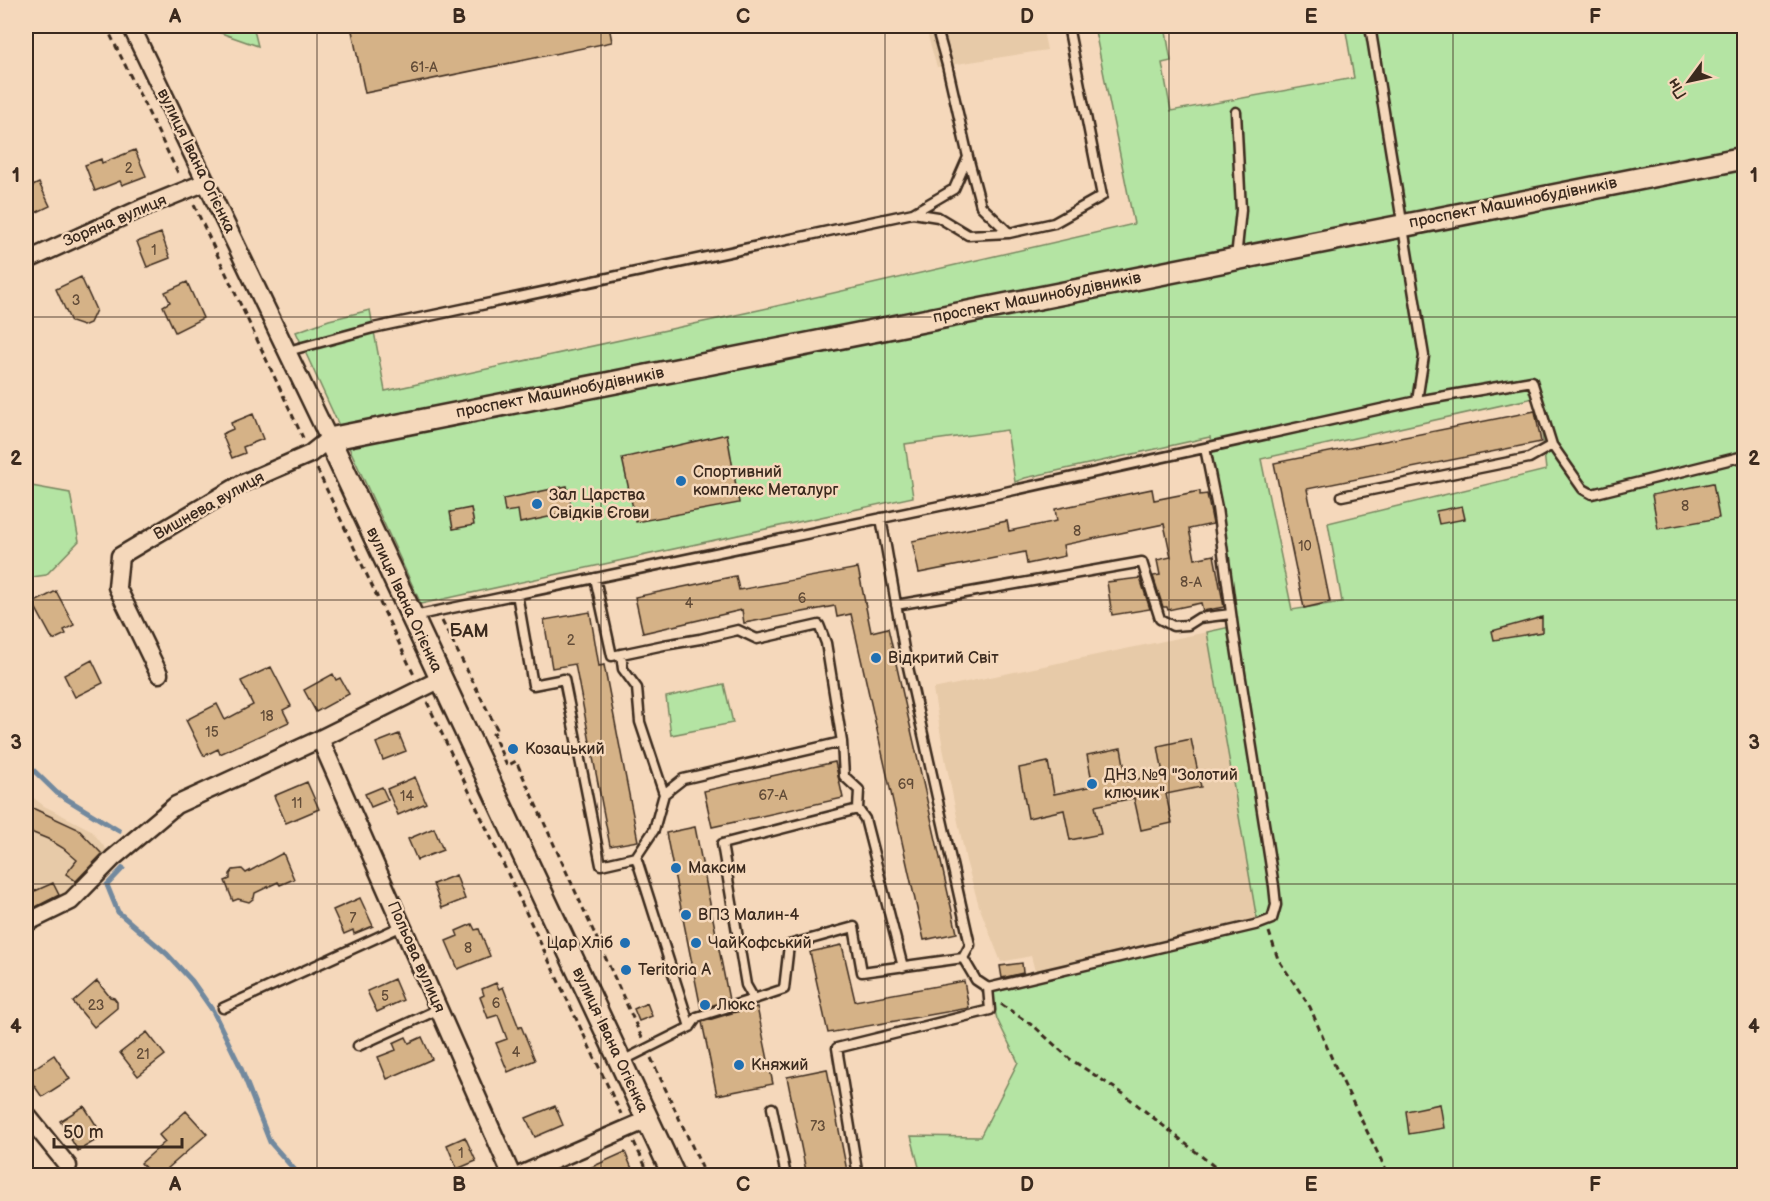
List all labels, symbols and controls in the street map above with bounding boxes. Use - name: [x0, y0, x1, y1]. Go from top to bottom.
- text: A: [168, 5, 182, 29]
- text: B: [452, 5, 466, 29]
- text: C: [736, 5, 750, 29]
- text: D: [1020, 5, 1034, 29]
- text: E: [1305, 5, 1318, 29]
- text: F: [1589, 5, 1601, 29]
- north arrow: [1659, 51, 1719, 111]
- house number: 61-А: [410, 59, 438, 76]
- text: Пн: [1664, 74, 1691, 102]
- street label: вулиця Івана Огієнка: [153, 86, 239, 237]
- house number: 2: [125, 160, 134, 177]
- text: 1: [12, 164, 20, 188]
- text: 1: [1750, 164, 1758, 188]
- street label: проспект Машинобудівників: [1407, 173, 1619, 232]
- street label: Зоряна вулиця: [60, 191, 170, 251]
- house number: 1: [151, 242, 157, 259]
- street label: проспект Машинобудівників: [931, 268, 1143, 327]
- house number: 3: [72, 292, 80, 309]
- street label: проспект Машинобудівників: [454, 363, 666, 422]
- text: 2: [10, 447, 22, 471]
- text: 2: [1748, 447, 1760, 471]
- place label: Спортивний комплекс Металург: [693, 463, 838, 500]
- street label: Вишнева вулиця: [150, 468, 268, 544]
- marker: Спортивний комплекс Металург: [674, 474, 688, 488]
- place label: Зал Царства Свідків Єгови: [549, 486, 649, 523]
- marker: Зал Царства Свідків Єгови: [530, 497, 544, 511]
- house number: 8: [1681, 498, 1689, 515]
- house number: 8: [1073, 523, 1081, 540]
- street label: вулиця Івана Огієнка: [362, 524, 446, 676]
- house number: 10: [1298, 538, 1312, 555]
- house number: 8-А: [1180, 574, 1202, 591]
- house number: 6: [798, 590, 807, 607]
- house number: 4: [685, 595, 694, 612]
- district label: БАМ: [449, 621, 489, 642]
- house number: 2: [567, 632, 576, 649]
- place label: Відкритий Світ: [888, 649, 999, 668]
- marker: Відкритий Світ: [869, 651, 883, 665]
- house number: 18: [260, 708, 274, 725]
- house number: 15: [205, 724, 219, 741]
- text: 3: [10, 731, 22, 755]
- text: 3: [1748, 731, 1760, 755]
- place label: Козацький: [525, 740, 605, 759]
- marker: Козацький: [506, 742, 520, 756]
- place label: ДНЗ №9 "Золотий ключик": [1104, 766, 1238, 803]
- house number: 69: [898, 776, 914, 793]
- marker: ДНЗ №9 "Золотий ключик": [1085, 777, 1099, 791]
- house number: 67-А: [758, 787, 788, 804]
- house number: 14: [400, 788, 414, 805]
- house number: 11: [292, 795, 302, 812]
- place label: Максим: [688, 859, 746, 878]
- marker: Максим: [669, 861, 683, 875]
- street label: Польова вулиця: [383, 898, 449, 1016]
- place label: ВПЗ Малин-4: [698, 906, 800, 925]
- marker: ВПЗ Малин-4: [679, 908, 693, 922]
- house number: 7: [350, 910, 357, 927]
- place label: Цар Хліб: [546, 934, 613, 953]
- place label: ЧайКофський: [708, 934, 812, 953]
- marker: Цар Хліб: [618, 936, 632, 950]
- marker: ЧайКофський: [689, 936, 703, 950]
- house number: 8: [464, 940, 472, 957]
- place label: Teritoria A: [638, 961, 711, 980]
- marker: Teritoria A: [619, 963, 633, 977]
- street label: вулиця Івана Огієнка: [568, 964, 652, 1116]
- house number: 5: [381, 988, 389, 1005]
- house number: 6: [492, 995, 501, 1012]
- place label: Люкс: [716, 996, 755, 1015]
- house number: 23: [88, 997, 104, 1014]
- marker: Люкс: [698, 998, 712, 1012]
- text: 4: [10, 1015, 22, 1039]
- text: 4: [1748, 1015, 1760, 1039]
- house number: 4: [512, 1044, 521, 1061]
- house number: 21: [136, 1046, 150, 1063]
- place label: Княжий: [751, 1056, 808, 1075]
- marker: Княжий: [732, 1058, 746, 1072]
- scale bar: [54, 1111, 182, 1149]
- house number: 73: [810, 1118, 826, 1135]
- text: 50 m: [63, 1122, 104, 1143]
- house number: 1: [458, 1145, 464, 1162]
- text: A: [168, 1173, 182, 1197]
- text: B: [452, 1173, 466, 1197]
- text: C: [736, 1173, 750, 1197]
- text: D: [1020, 1173, 1034, 1197]
- text: E: [1305, 1173, 1318, 1197]
- text: F: [1589, 1173, 1601, 1197]

